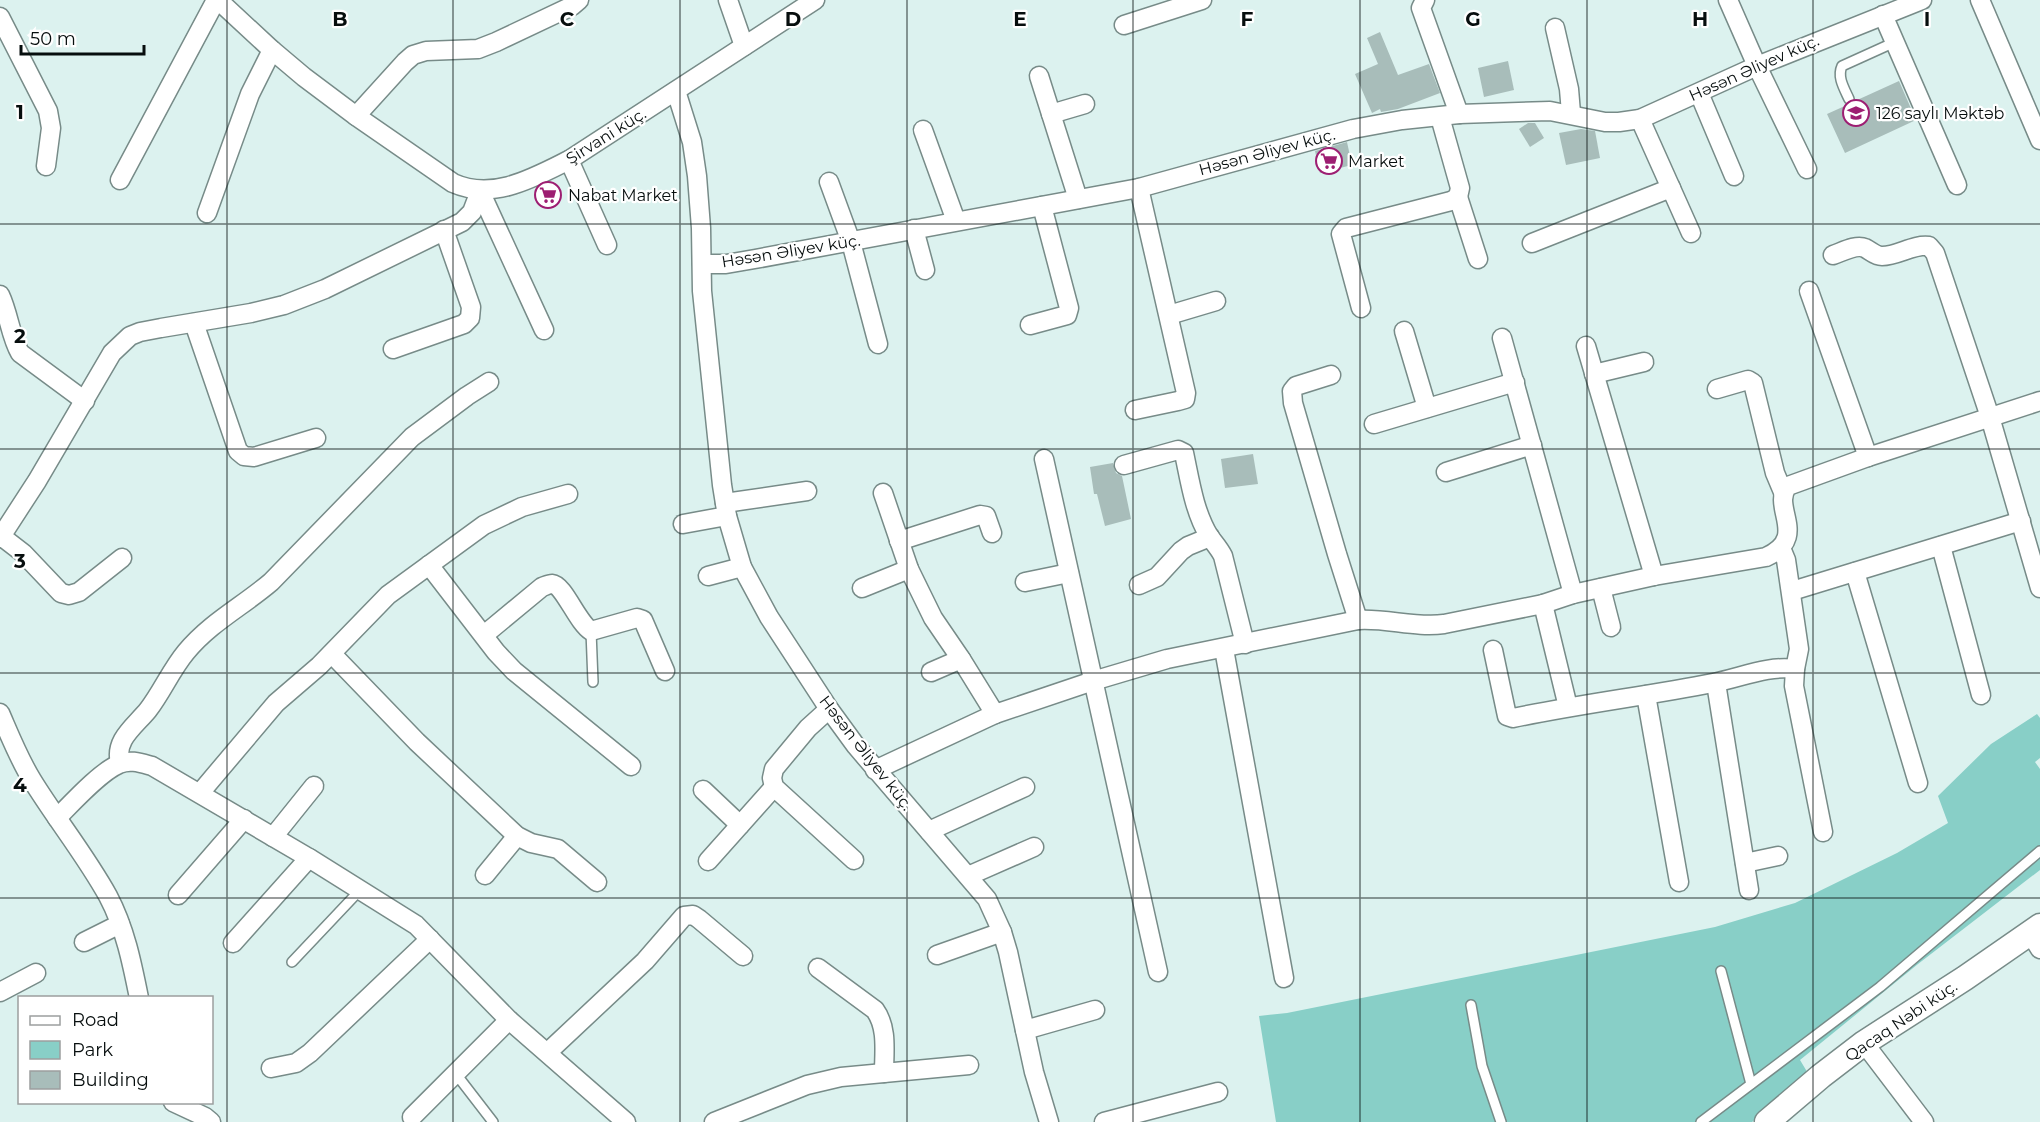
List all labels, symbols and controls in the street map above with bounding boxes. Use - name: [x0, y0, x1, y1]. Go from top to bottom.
- text: B: [332, 7, 348, 31]
- text: C: [560, 7, 575, 31]
- text: D: [785, 7, 801, 31]
- text: E: [1013, 7, 1027, 31]
- text: F: [1241, 7, 1254, 31]
- text: G: [1465, 7, 1481, 31]
- text: H: [1692, 7, 1708, 31]
- text: I: [1924, 7, 1930, 31]
- scale bar: [21, 18, 144, 56]
- text: 50 m: [30, 28, 76, 50]
- street label: Həsən Əliyev küç.: [1686, 31, 1822, 105]
- school or university icon: 126 saylı Məktəb: [1841, 98, 1871, 128]
- text: 1: [16, 100, 24, 124]
- street label: Şirvani küç.: [562, 104, 650, 168]
- place label: 126 saylı Məktəb: [1876, 104, 2005, 123]
- street label: Həsən Əliyev küç.: [1197, 125, 1337, 179]
- supermarket icon: Market: [1314, 146, 1344, 176]
- place label: Market: [1348, 152, 1405, 171]
- supermarket icon: Nabat Market: [533, 180, 563, 210]
- place label: Nabat Market: [568, 186, 678, 205]
- street label: Həsən Əliyev küç.: [720, 231, 862, 271]
- text: 2: [14, 324, 26, 348]
- text: 3: [13, 549, 26, 573]
- street label: Həsən Əliyev küç.: [815, 692, 917, 814]
- text: 4: [13, 773, 27, 797]
- street label: Qacaq Nəbi küç.: [1841, 976, 1961, 1066]
- legend: [18, 996, 213, 1104]
- text: Road: [72, 1009, 119, 1031]
- text: Park: [72, 1039, 113, 1061]
- text: Building: [72, 1069, 149, 1091]

